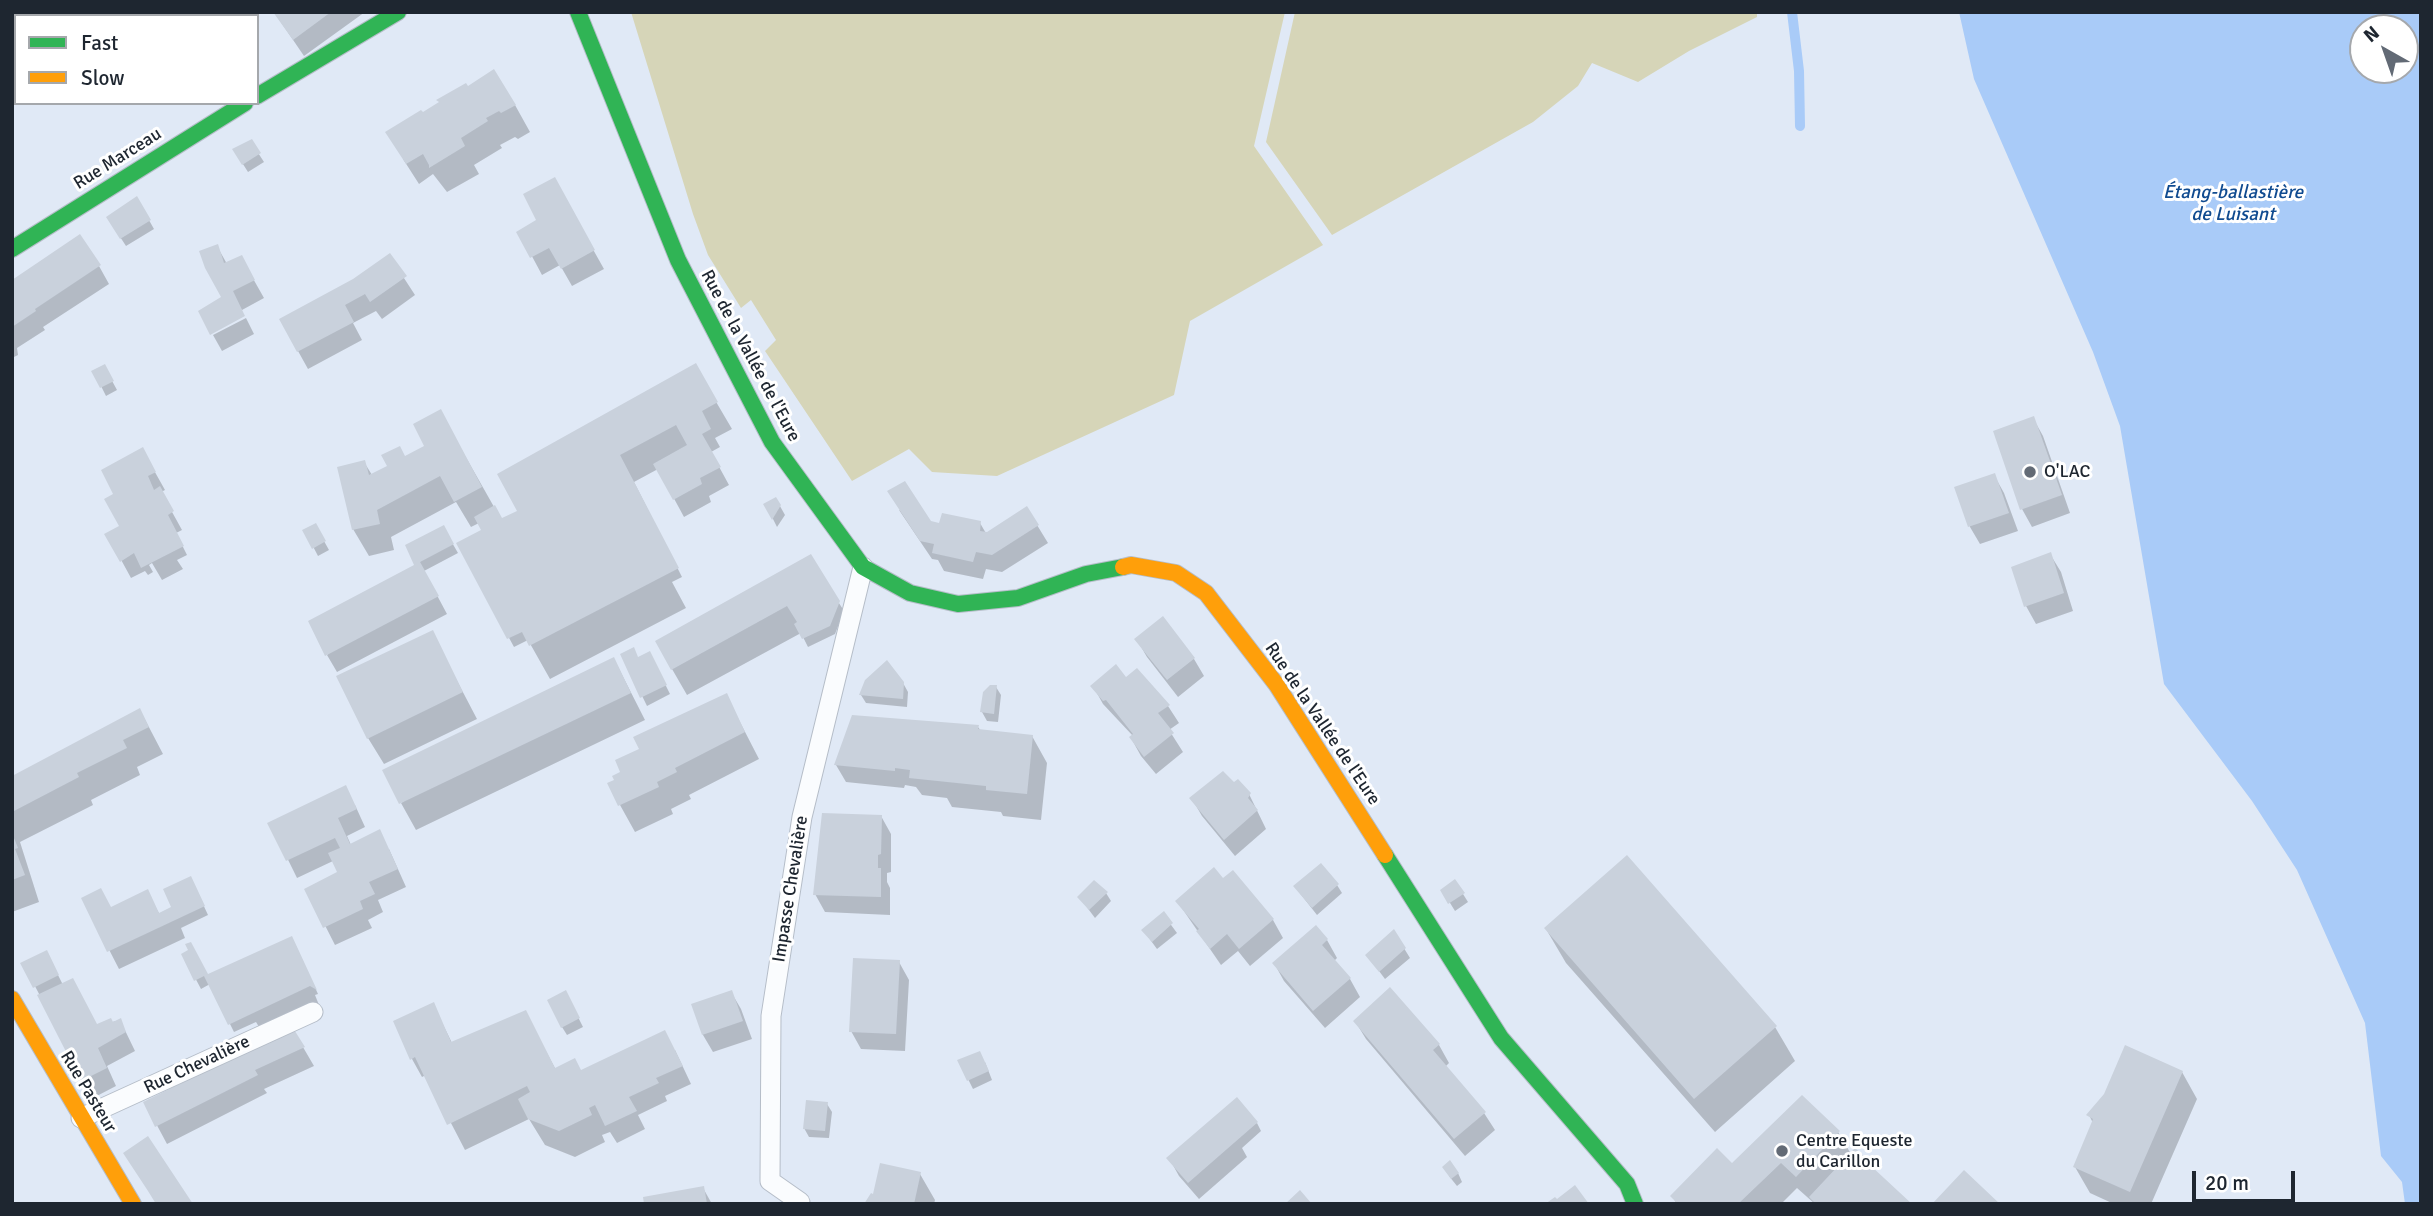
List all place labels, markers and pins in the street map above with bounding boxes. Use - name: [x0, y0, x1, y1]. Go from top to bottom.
- place label: O'LAC: [2044, 461, 2090, 483]
- marker: O'LAC: [2022, 464, 2038, 480]
- place label: Centre Equeste du Carillon: [1796, 1130, 1912, 1172]
- marker: Centre Equeste du Carillon: [1774, 1143, 1790, 1159]

